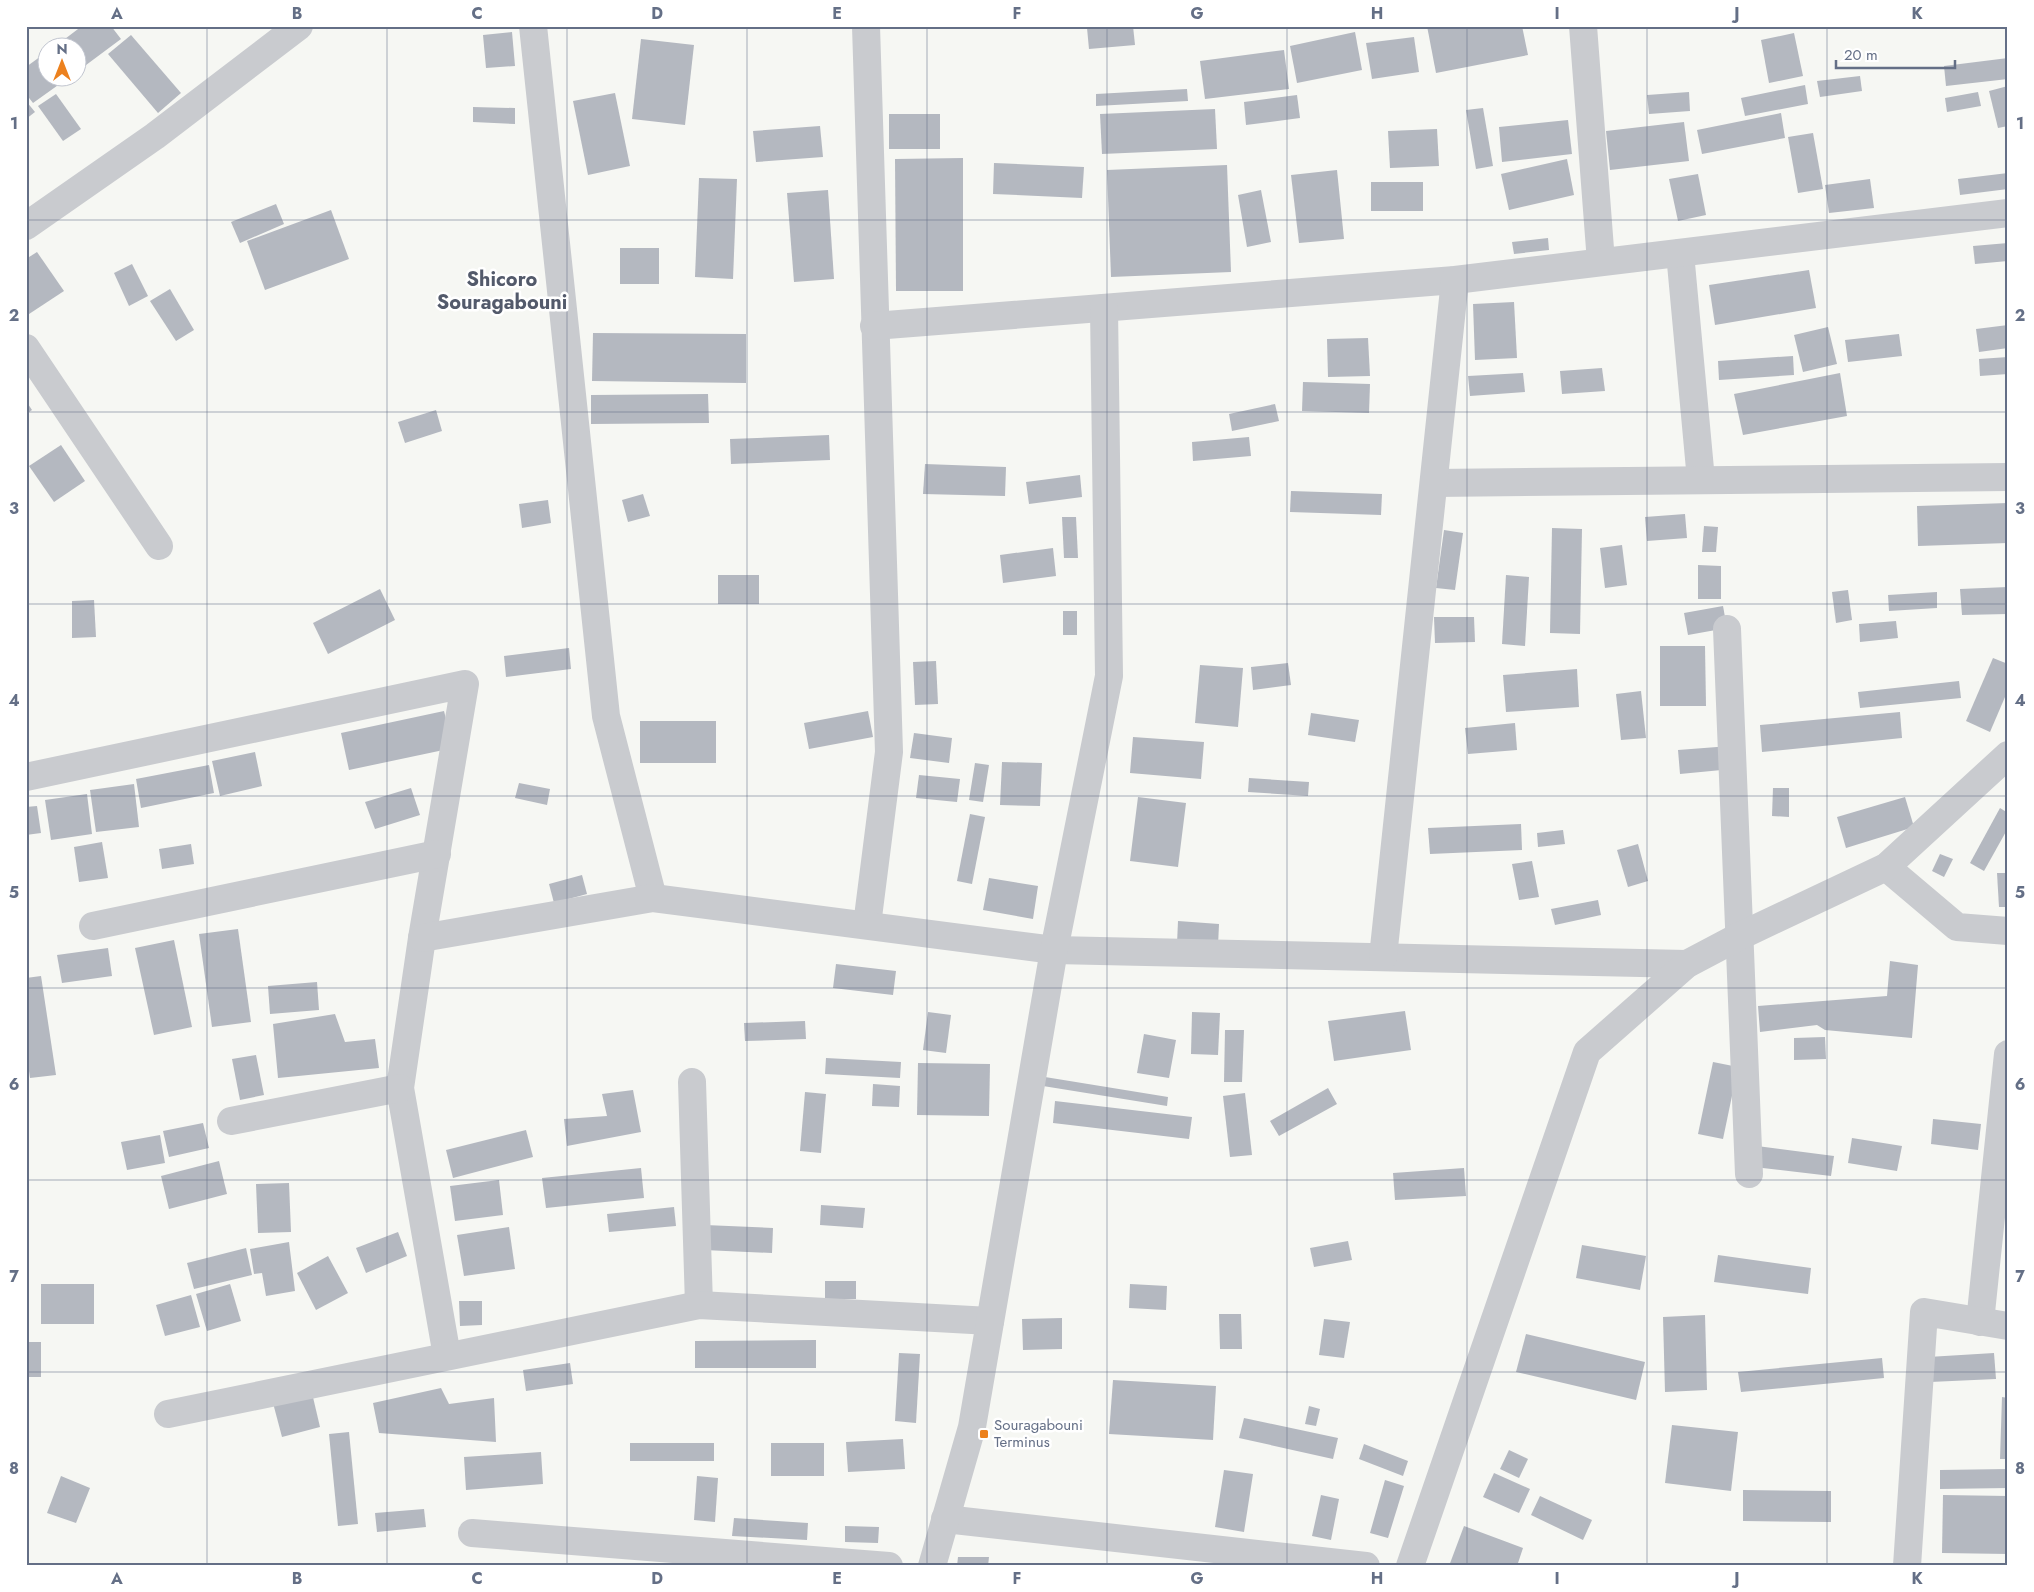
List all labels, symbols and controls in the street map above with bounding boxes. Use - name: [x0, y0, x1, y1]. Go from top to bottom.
- text: A: [110, 2, 123, 25]
- text: B: [292, 2, 302, 25]
- text: C: [471, 2, 483, 25]
- text: D: [651, 2, 663, 25]
- text: E: [832, 2, 842, 25]
- text: F: [1013, 2, 1021, 25]
- text: G: [1190, 2, 1204, 25]
- text: H: [1371, 2, 1383, 25]
- text: I: [1554, 2, 1560, 25]
- text: J: [1731, 2, 1740, 25]
- text: K: [1911, 2, 1923, 25]
- north arrow: [38, 38, 88, 88]
- scale bar: [1836, 38, 1955, 70]
- text: N: [56, 39, 68, 59]
- text: 20 m: [1844, 44, 1878, 66]
- text: 1: [10, 112, 18, 135]
- text: 1: [2016, 112, 2024, 135]
- district label: Shicoro Souragabouni: [437, 265, 567, 317]
- text: 2: [9, 304, 19, 327]
- text: 2: [2015, 304, 2025, 327]
- text: 3: [9, 497, 19, 520]
- text: 3: [2015, 497, 2025, 520]
- text: 4: [8, 689, 20, 712]
- text: 4: [2014, 689, 2026, 712]
- text: 5: [9, 881, 19, 904]
- text: 5: [2015, 881, 2025, 904]
- text: 6: [9, 1073, 19, 1096]
- text: 6: [2015, 1073, 2025, 1096]
- text: 7: [9, 1265, 19, 1288]
- text: 7: [2015, 1265, 2025, 1288]
- place label: Souragabouni Terminus: [994, 1414, 1083, 1453]
- marker: Souragabouni Terminus: [978, 1428, 990, 1440]
- text: 8: [9, 1457, 19, 1480]
- text: 8: [2015, 1457, 2025, 1480]
- text: A: [110, 1567, 123, 1590]
- text: B: [292, 1567, 302, 1590]
- text: C: [471, 1567, 483, 1590]
- text: D: [651, 1567, 663, 1590]
- text: E: [832, 1567, 842, 1590]
- text: F: [1013, 1567, 1021, 1590]
- text: G: [1190, 1567, 1204, 1590]
- text: H: [1371, 1567, 1383, 1590]
- text: I: [1554, 1567, 1560, 1590]
- text: J: [1731, 1567, 1740, 1590]
- text: K: [1911, 1567, 1923, 1590]

